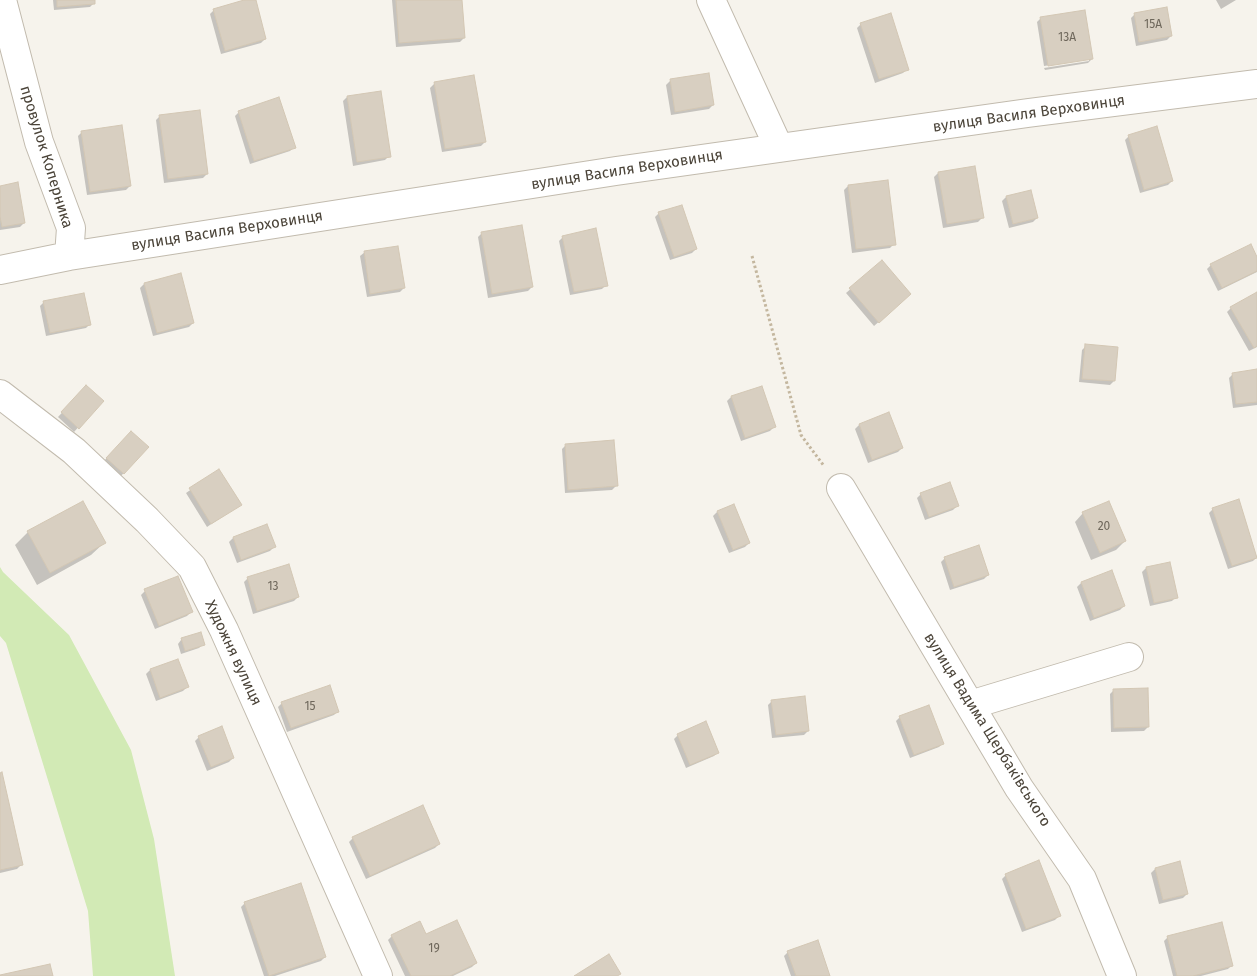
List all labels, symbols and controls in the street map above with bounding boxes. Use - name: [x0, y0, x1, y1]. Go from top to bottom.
- house number: 15А: [1144, 18, 1162, 32]
- house number: 13А: [1058, 31, 1076, 45]
- street label: провулок Коперника: [16, 84, 76, 230]
- street label: вулиця Василя Верховинця: [932, 92, 1126, 136]
- street label: вулиця Василя Верховинця: [530, 146, 724, 194]
- street label: вулиця Василя Верховинця: [130, 207, 324, 255]
- house number: 20: [1098, 520, 1110, 534]
- house number: 13: [267, 580, 279, 594]
- street label: Художня вулиця: [201, 597, 265, 709]
- street label: вулиця Вадима Щербаківського: [920, 630, 1054, 830]
- house number: 15: [304, 700, 316, 714]
- house number: 19: [428, 942, 440, 956]

